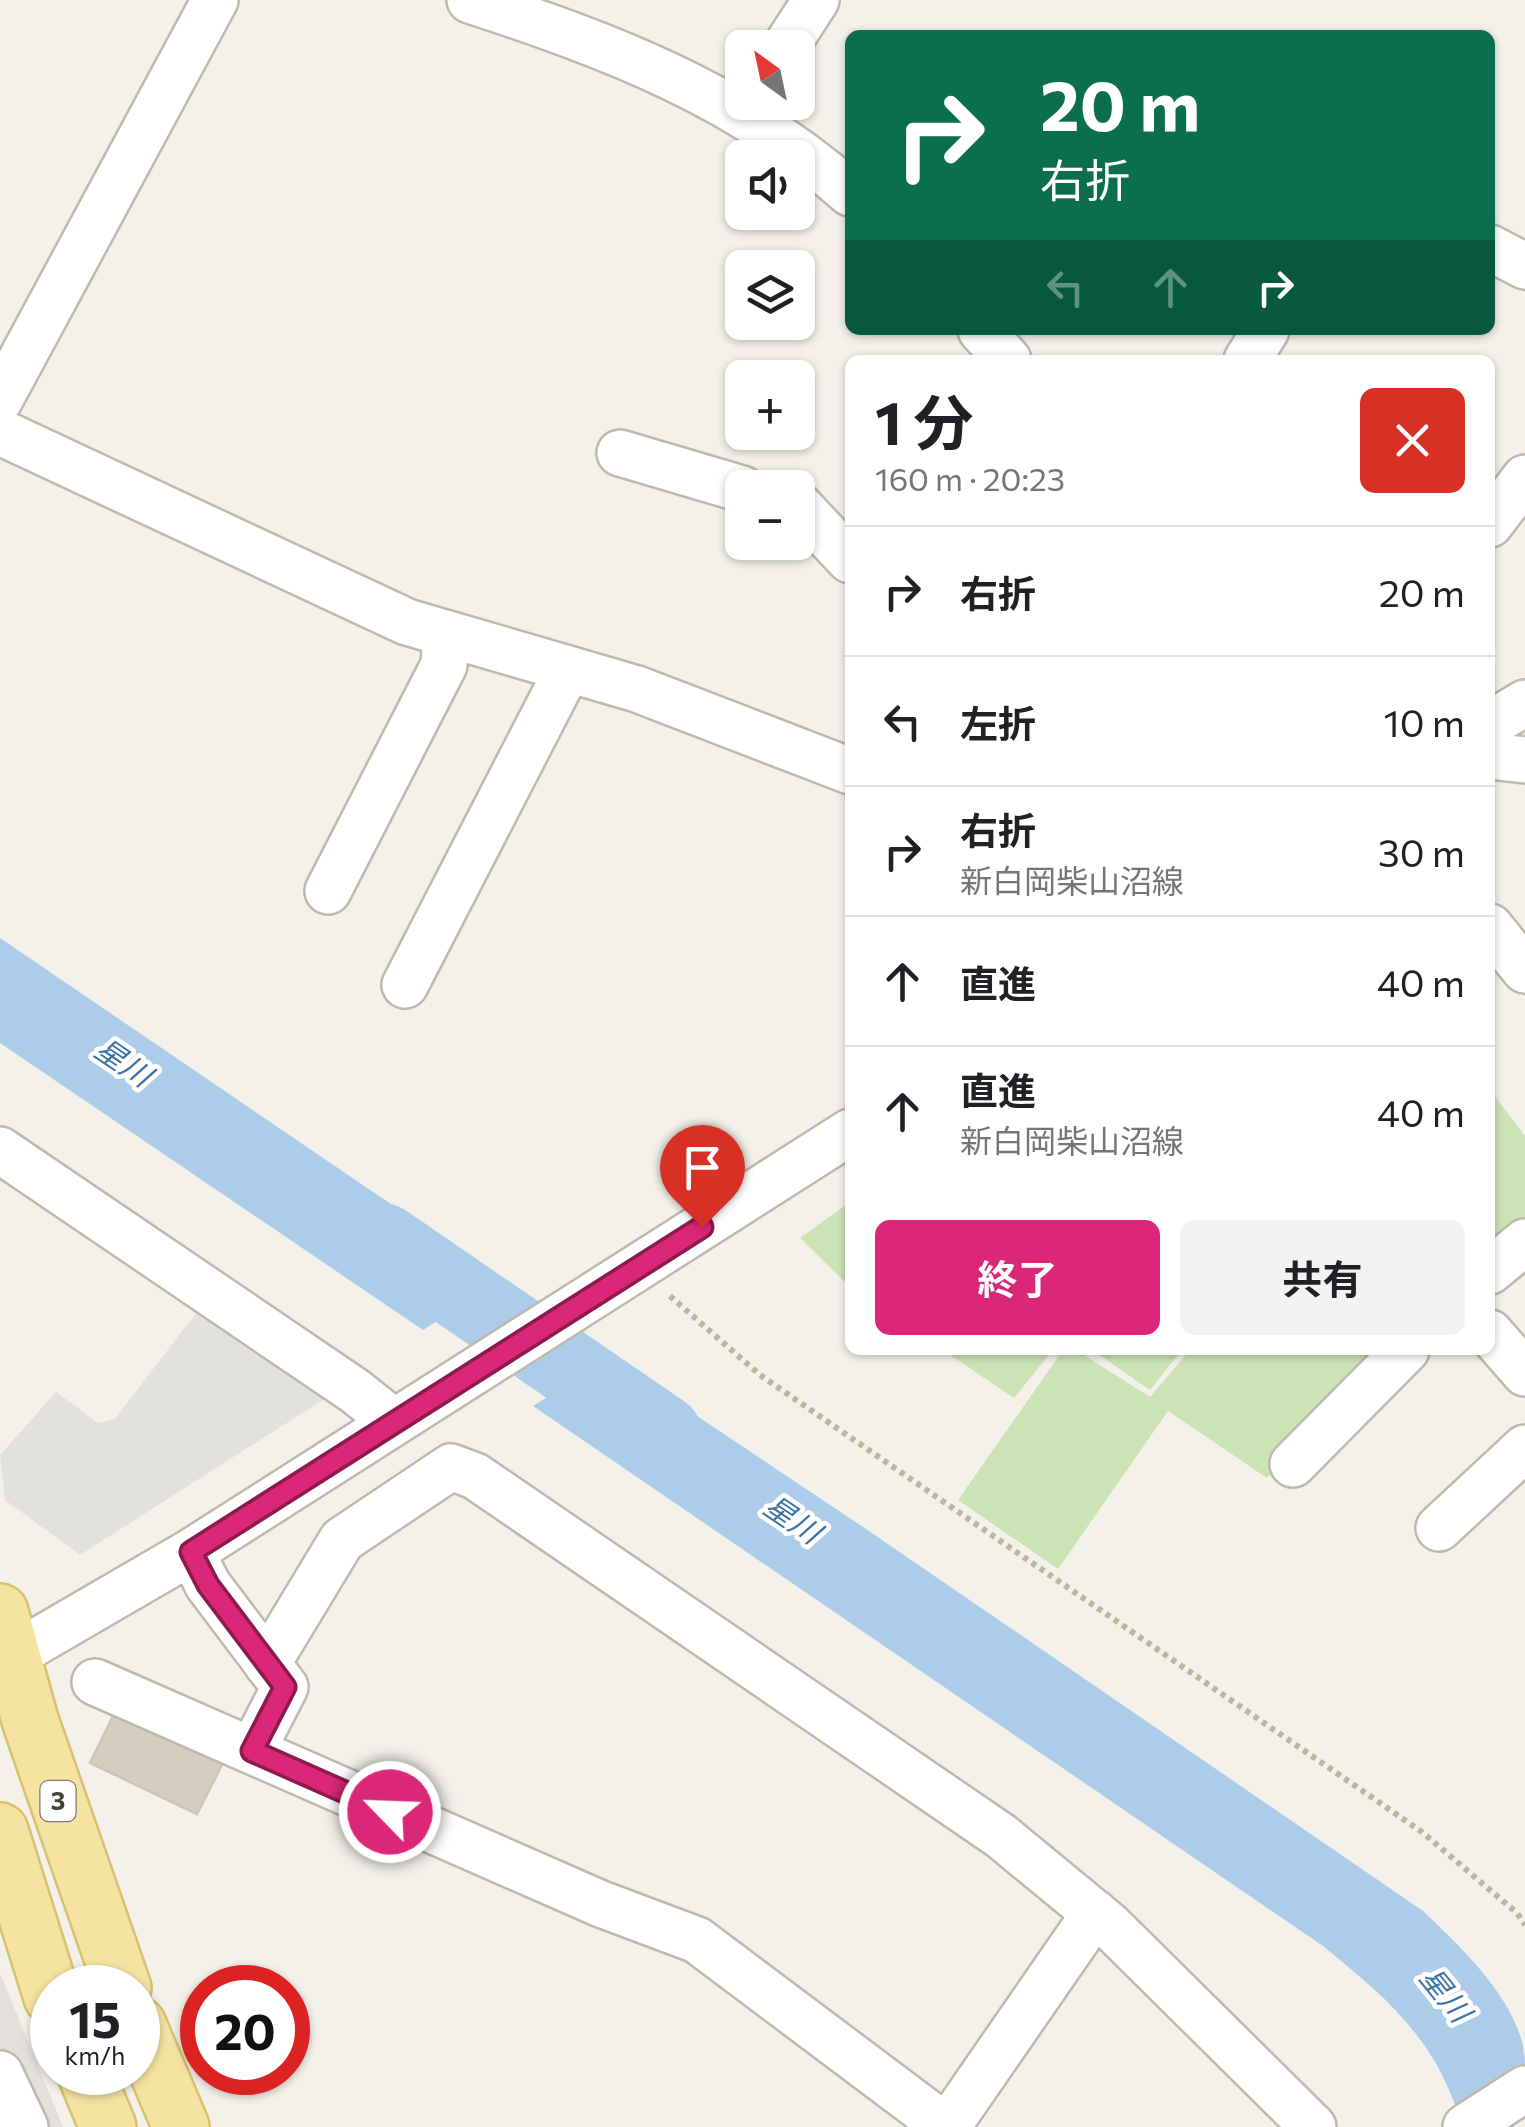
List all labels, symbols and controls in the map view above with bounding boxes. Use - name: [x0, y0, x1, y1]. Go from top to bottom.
- north arrow: [725, 30, 815, 120]
- map controls: [725, 30, 815, 560]
- text: 20 m: [1040, 60, 1200, 145]
- icon: right: [875, 70, 1005, 200]
- button: sound: [725, 140, 815, 230]
- text: 右折: [1040, 151, 1130, 206]
- button: layers: [725, 250, 815, 340]
- icon: left: [1038, 260, 1093, 315]
- icon: ahead: [1143, 260, 1198, 315]
- icon: right: [1248, 260, 1303, 315]
- button: +: [725, 360, 815, 450]
- text: 1 分: [875, 384, 974, 457]
- button: close: [1360, 388, 1465, 493]
- text: 160 m · 20:23: [875, 458, 1065, 498]
- button: −: [725, 470, 815, 560]
- icon: right: [875, 564, 930, 619]
- text: 20 m: [1379, 568, 1465, 615]
- text: 右折: [960, 569, 1036, 616]
- icon: left: [875, 694, 930, 749]
- text: 10 m: [1384, 698, 1465, 745]
- text: 左折: [960, 699, 1036, 746]
- text: 右折: [960, 806, 1036, 853]
- icon: right: [875, 824, 930, 879]
- text: 30 m: [1378, 828, 1465, 875]
- text: 新白岡柴山沼線: [960, 860, 1184, 900]
- icon: ahead: [875, 954, 930, 1009]
- text: 40 m: [1377, 958, 1465, 1005]
- text: 直進: [960, 959, 1036, 1006]
- water label: 星川: [89, 1029, 162, 1095]
- text: 直進: [960, 1066, 1036, 1113]
- icon: ahead: [875, 1084, 930, 1139]
- text: 40 m: [1377, 1088, 1465, 1135]
- text: 新白岡柴山沼線: [960, 1120, 1184, 1160]
- pin: [660, 1125, 745, 1228]
- icon: arrive: [675, 1140, 730, 1195]
- button: 終了: [875, 1220, 1160, 1335]
- button: 共有: [1180, 1220, 1465, 1335]
- water label: 星川: [758, 1486, 831, 1552]
- position arrow: [338, 1760, 442, 1864]
- road number: 3: [40, 1781, 76, 1821]
- water label: 星川: [1414, 1958, 1482, 2031]
- speed limit sign: 20: [180, 1965, 310, 2095]
- text: 15: [69, 1987, 121, 2048]
- text: km/h: [65, 2040, 125, 2070]

